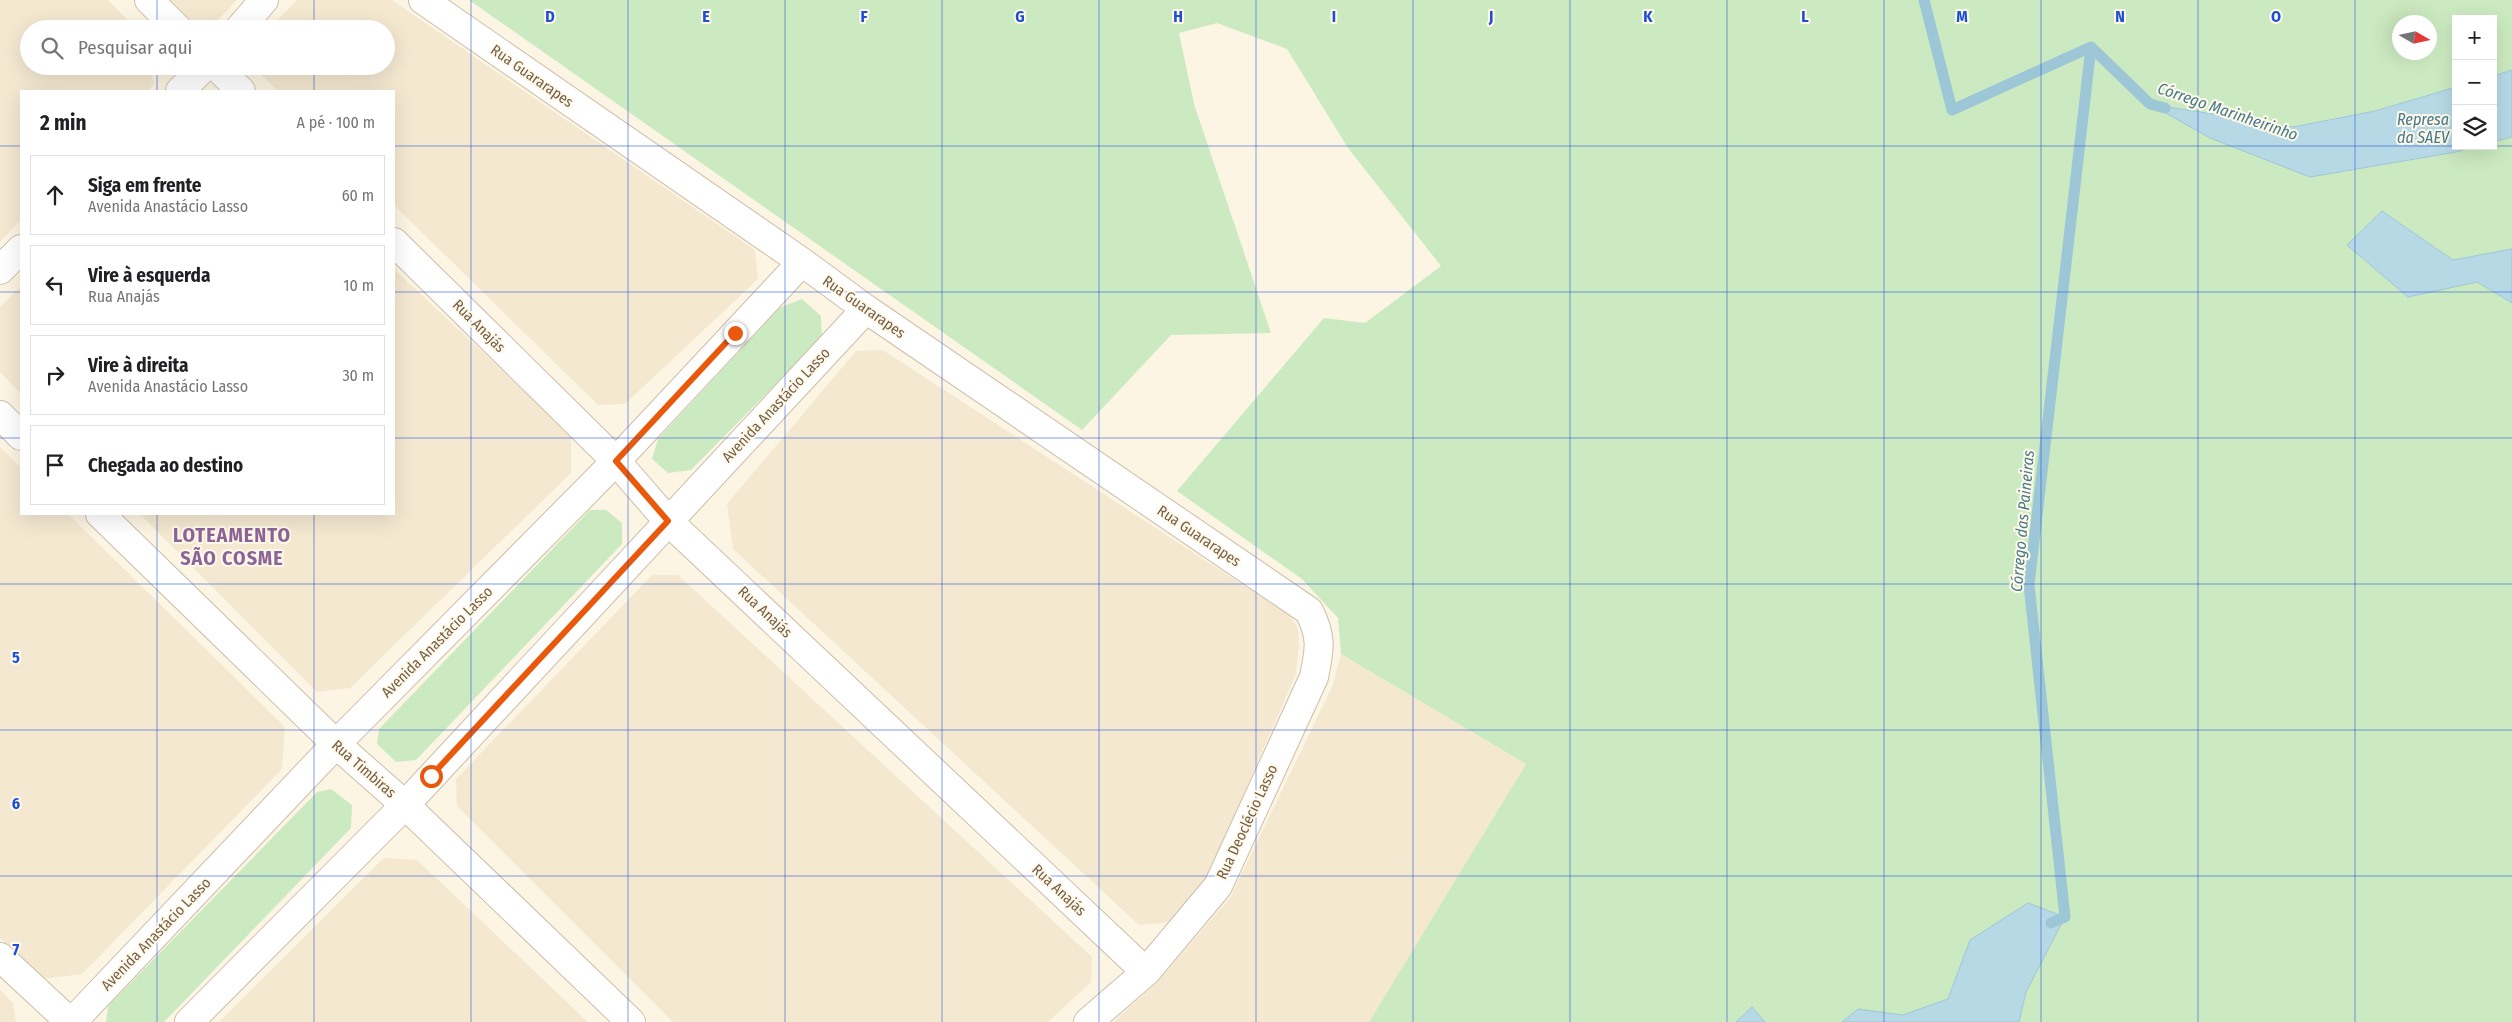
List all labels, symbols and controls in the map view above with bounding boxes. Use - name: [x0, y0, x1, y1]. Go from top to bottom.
- text: D: [545, 7, 555, 26]
- text: E: [702, 7, 710, 26]
- text: F: [860, 7, 868, 26]
- text: G: [1015, 7, 1025, 26]
- text: H: [1173, 7, 1183, 26]
- text: I: [1332, 7, 1336, 26]
- text: J: [1488, 7, 1493, 26]
- text: K: [1643, 7, 1653, 26]
- text: L: [1801, 7, 1809, 26]
- text: M: [1956, 7, 1968, 26]
- text: N: [2115, 7, 2125, 26]
- text: O: [2271, 7, 2281, 26]
- north arrow: [2392, 15, 2437, 60]
- map controls: [2452, 15, 2497, 150]
- button: +: [2452, 15, 2497, 60]
- search box: [20, 20, 395, 75]
- icon: search: [38, 34, 66, 62]
- text: Pesquisar aqui: [78, 36, 192, 59]
- street label: Rua Guararapes: [487, 41, 577, 111]
- button: −: [2452, 60, 2497, 105]
- water label: Córrego Marinheirinho: [2155, 79, 2300, 144]
- button: layers: [2452, 105, 2497, 150]
- text: 2 min: [40, 110, 87, 136]
- water label: Represa da SAEV: [2397, 110, 2450, 147]
- text: A pé · 100 m: [297, 113, 375, 132]
- text: Siga em frente: [88, 174, 202, 197]
- icon: ahead: [41, 181, 69, 209]
- text: 60 m: [342, 186, 374, 205]
- text: Avenida Anastácio Lasso: [88, 197, 248, 216]
- text: Vire à esquerda: [88, 264, 210, 287]
- icon: left: [41, 271, 69, 299]
- street label: Rua Guararapes: [819, 272, 909, 342]
- text: 10 m: [343, 276, 374, 295]
- text: Rua Anajás: [88, 287, 160, 306]
- street label: Rua Anajás: [449, 296, 509, 356]
- route end: [724, 322, 747, 345]
- street label: Avenida Anastácio Lasso: [718, 344, 834, 466]
- text: Vire à direita: [88, 354, 189, 377]
- icon: right: [41, 361, 69, 389]
- text: 30 m: [342, 366, 374, 385]
- text: Avenida Anastácio Lasso: [88, 377, 248, 396]
- water label: Córrego das Paineiras: [2007, 449, 2038, 593]
- icon: arrive: [41, 451, 69, 479]
- text: Chegada ao destino: [88, 454, 243, 477]
- street label: Rua Guararapes: [1154, 501, 1244, 571]
- district label: LOTEAMENTO SÃO COSME: [173, 523, 291, 570]
- street label: Rua Anajás: [734, 582, 796, 642]
- street label: Avenida Anastácio Lasso: [378, 583, 496, 701]
- text: 5: [12, 648, 20, 667]
- street label: Rua Timbiras: [328, 736, 400, 802]
- street label: Rua Deoclécio Lasso: [1213, 762, 1282, 882]
- route start: [420, 765, 443, 788]
- text: 6: [12, 794, 20, 813]
- street label: Rua Anajás: [1028, 860, 1090, 920]
- street label: Avenida Anastácio Lasso: [97, 874, 215, 994]
- text: 7: [13, 940, 20, 959]

